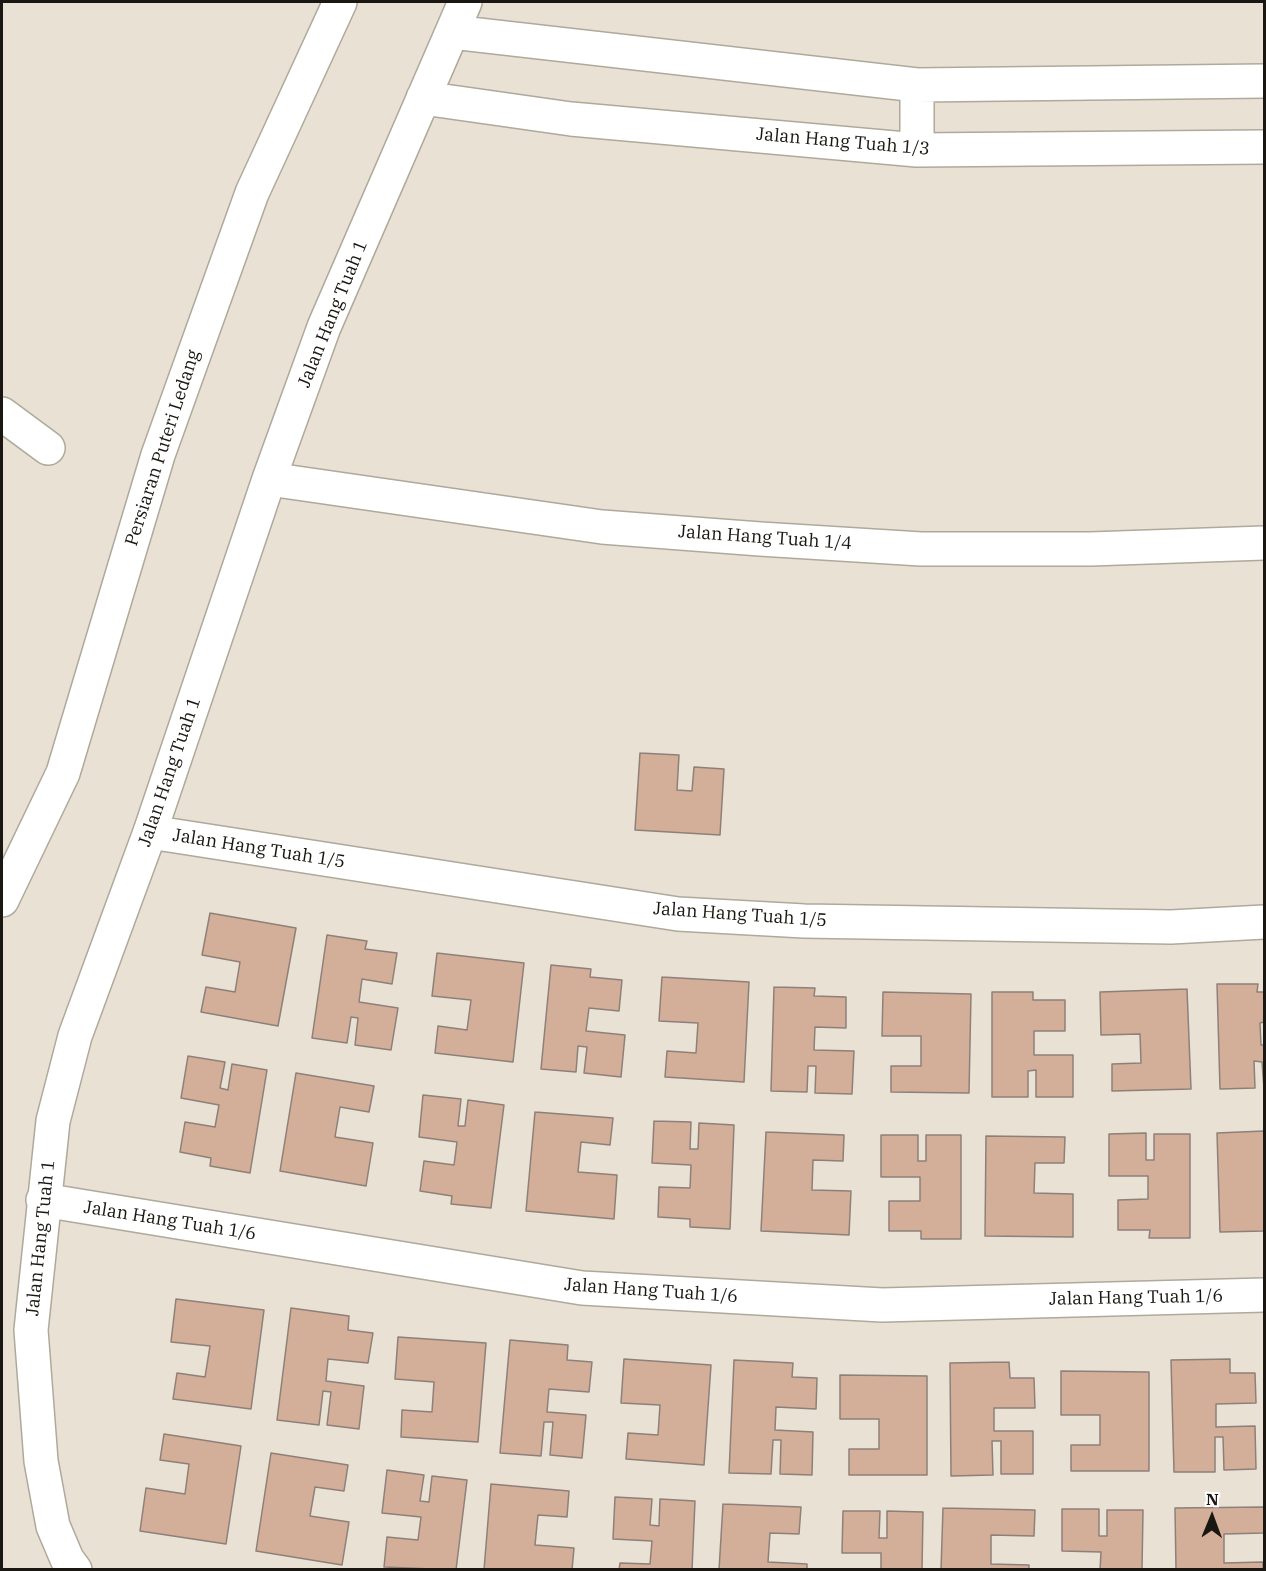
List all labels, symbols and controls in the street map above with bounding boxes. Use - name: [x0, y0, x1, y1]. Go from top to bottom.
- street label: Jalan Hang Tuah 1/3: [755, 124, 931, 160]
- street label: Jalan Hang Tuah 1: [294, 237, 372, 391]
- street label: Persiaran Puteri Ledang: [121, 347, 205, 549]
- street label: Jalan Hang Tuah 1/4: [677, 521, 853, 555]
- street label: Jalan Hang Tuah 1: [134, 694, 206, 850]
- street label: Jalan Hang Tuah 1/5: [171, 825, 347, 873]
- street label: Jalan Hang Tuah 1/5: [652, 898, 828, 932]
- street label: Jalan Hang Tuah 1: [22, 1159, 60, 1317]
- street label: Jalan Hang Tuah 1/6: [82, 1197, 258, 1245]
- street label: Jalan Hang Tuah 1/6: [563, 1274, 739, 1308]
- street label: Jalan Hang Tuah 1/6: [1049, 1286, 1223, 1310]
- north arrow: [1182, 1487, 1242, 1547]
- text: N: [1206, 1489, 1219, 1509]

